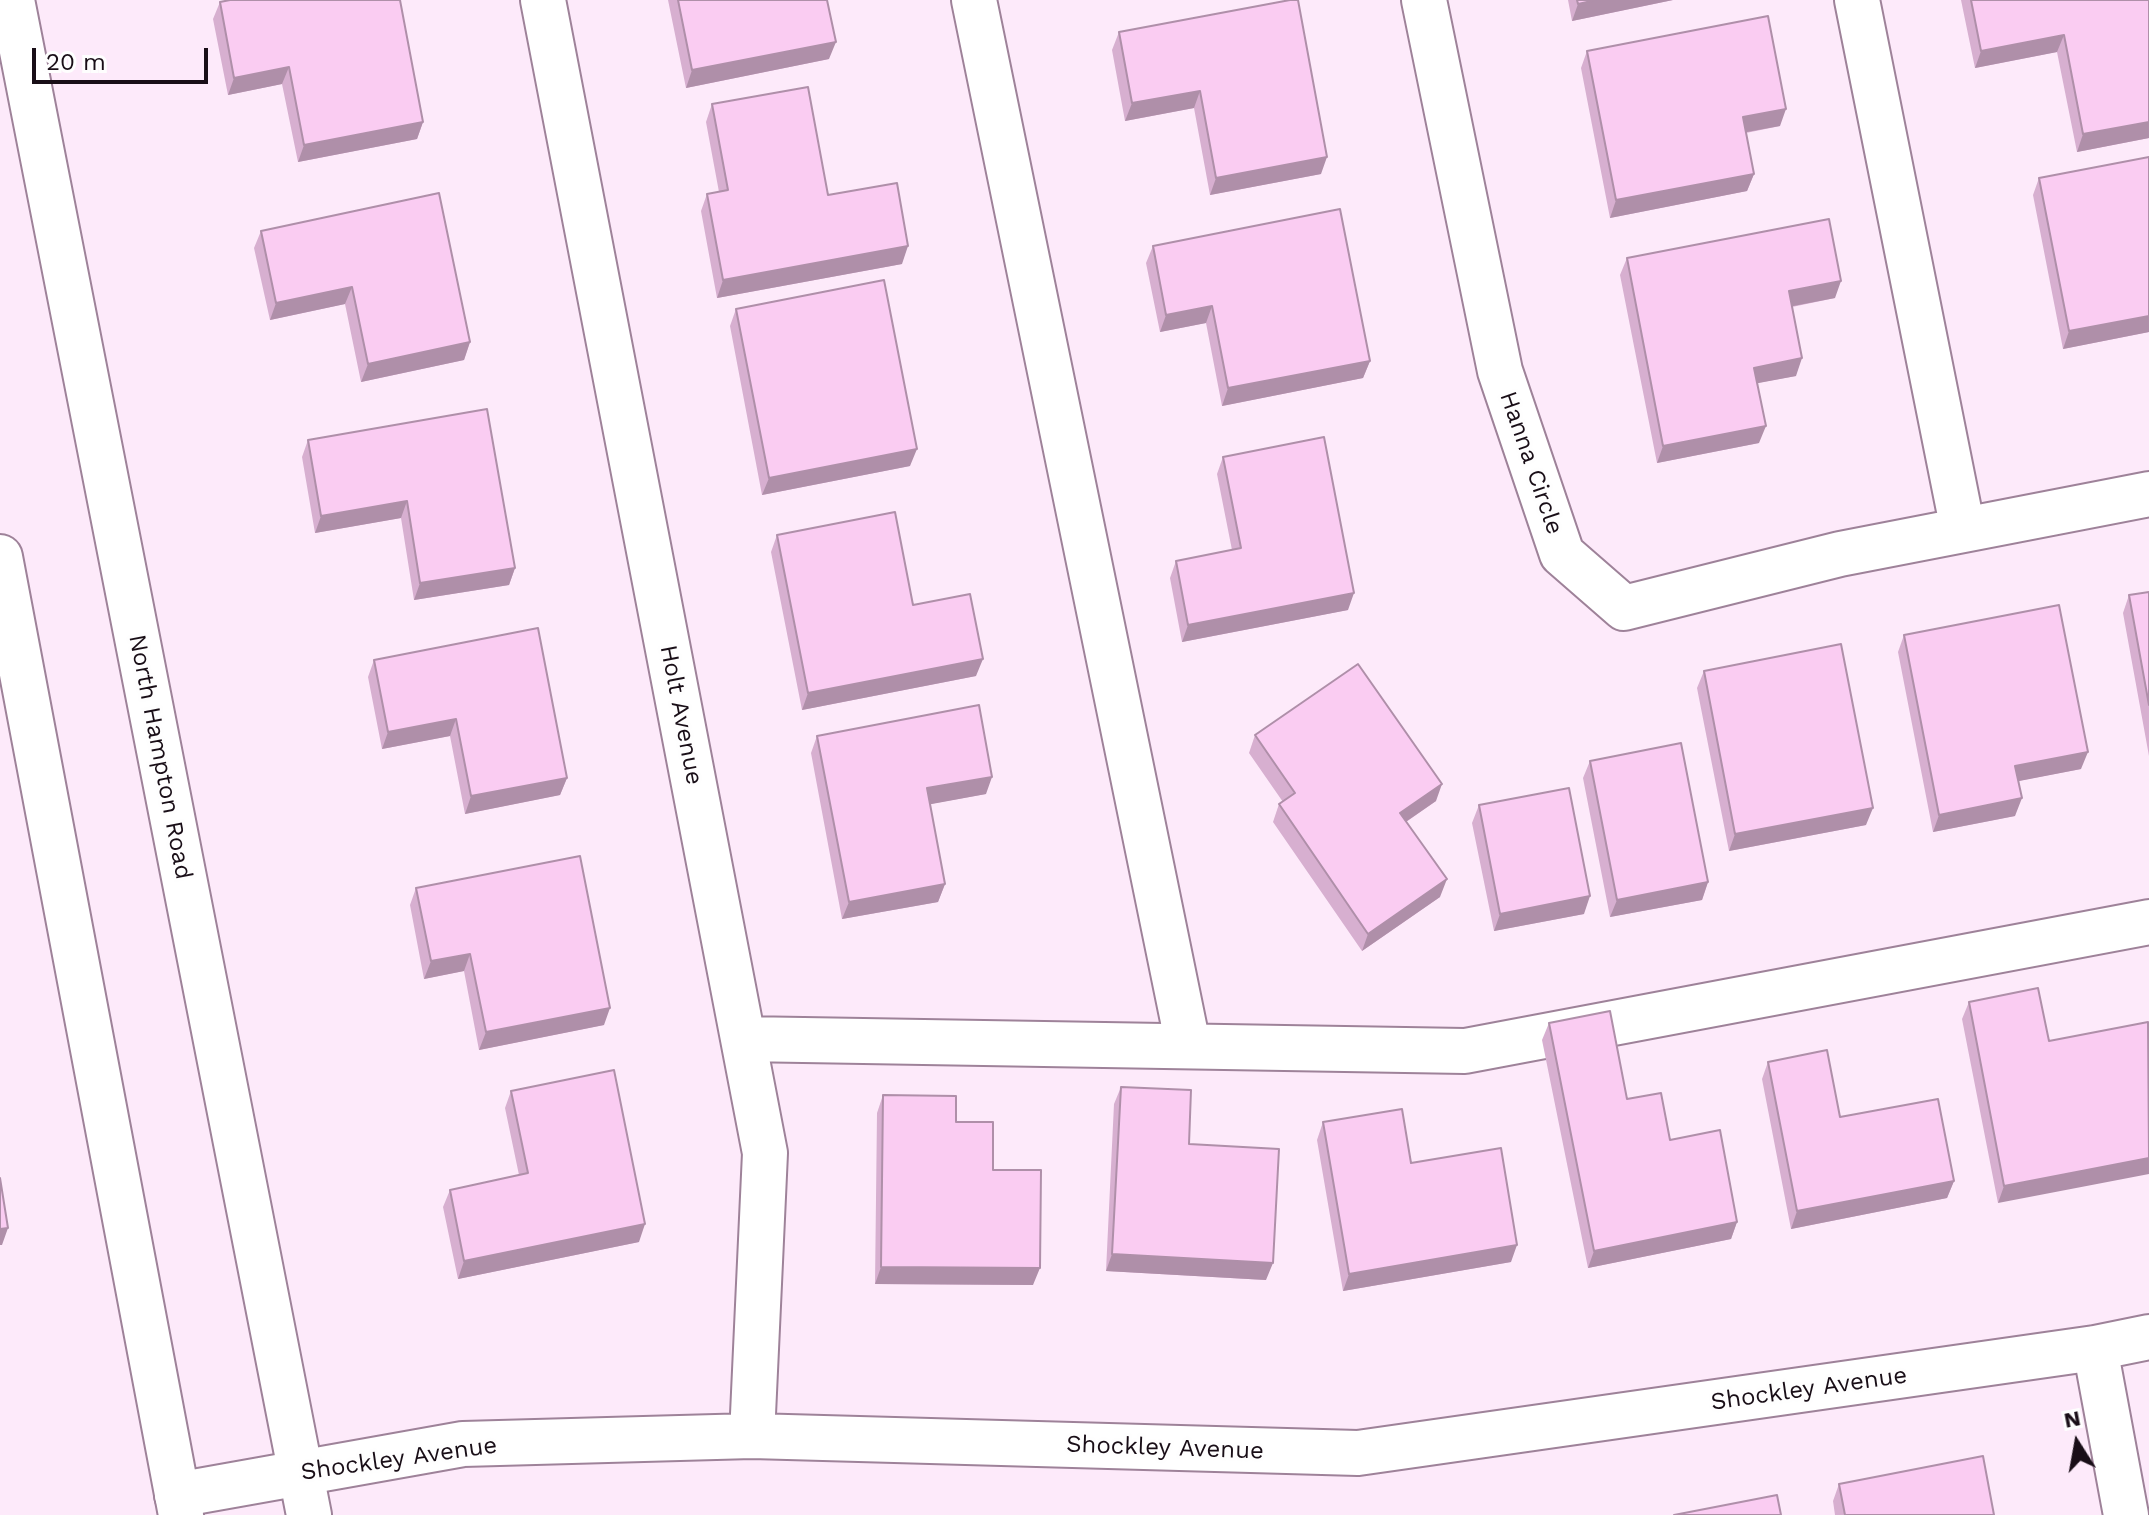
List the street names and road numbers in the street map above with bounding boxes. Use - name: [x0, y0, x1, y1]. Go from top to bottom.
- street label: Hanna Circle: [1493, 388, 1569, 538]
- street label: North Hampton Road: [122, 632, 198, 882]
- street label: Holt Avenue: [653, 643, 709, 787]
- street label: Shockley Avenue: [1709, 1361, 1909, 1417]
- street label: Shockley Avenue: [1066, 1430, 1264, 1466]
- street label: Shockley Avenue: [299, 1431, 499, 1487]

